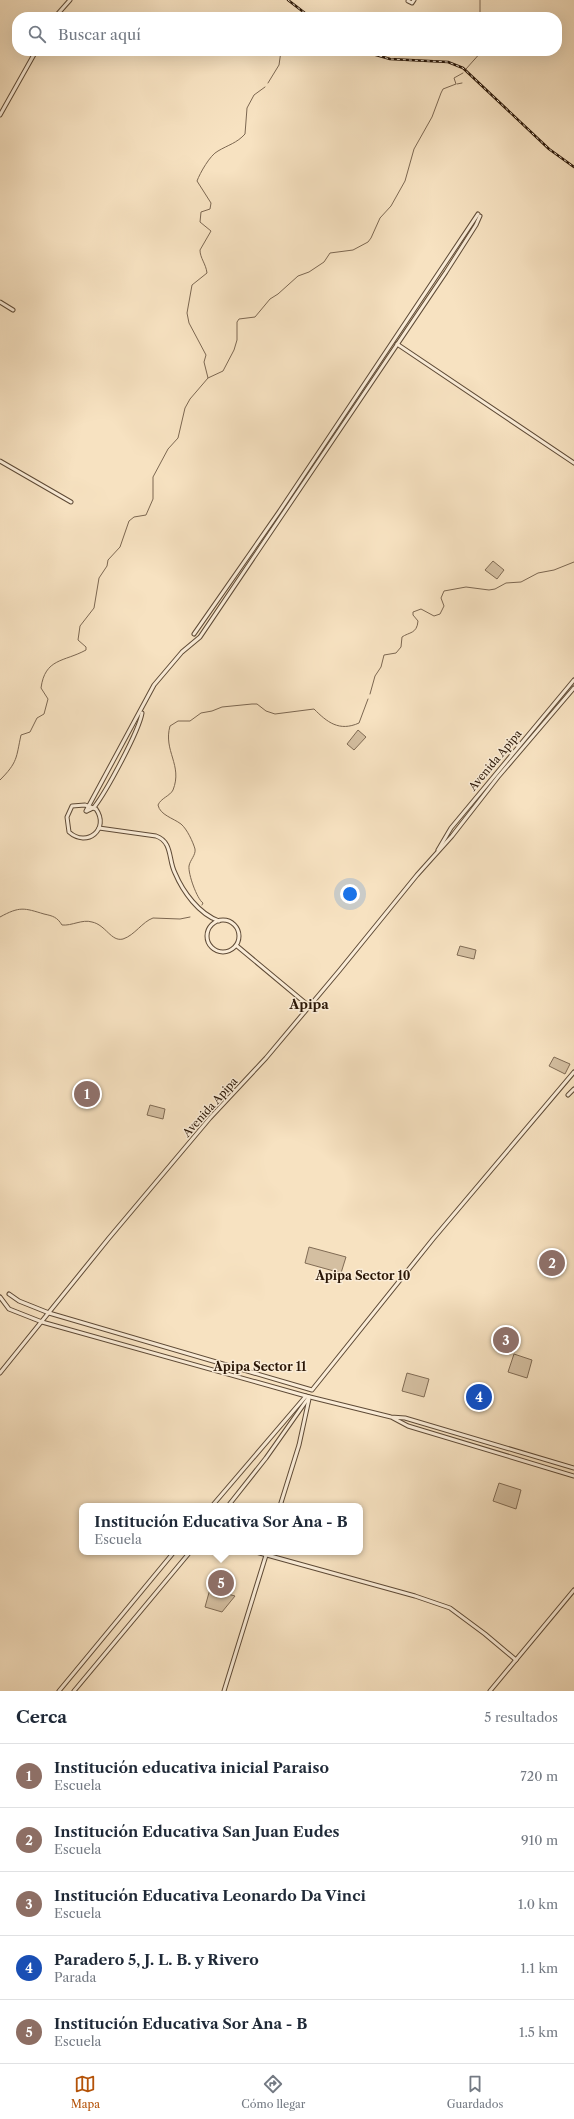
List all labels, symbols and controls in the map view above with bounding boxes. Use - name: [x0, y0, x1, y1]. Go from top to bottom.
- search box: [12, 12, 562, 56]
- icon: search: [26, 23, 48, 45]
- text: Buscar aquí: [58, 25, 141, 44]
- street label: Avenida Apipa: [465, 727, 525, 794]
- your location: [340, 884, 360, 904]
- district label: Apipa: [288, 996, 329, 1012]
- street label: Avenida Apipa: [179, 1074, 241, 1140]
- pin: 1: [74, 1079, 100, 1109]
- pin: 2: [539, 1248, 565, 1278]
- district label: Apipa Sector 10: [314, 1268, 411, 1283]
- pin: 3: [493, 1325, 519, 1355]
- district label: Apipa Sector 11: [213, 1359, 307, 1374]
- pin: 4: [466, 1382, 492, 1412]
- popup: [79, 1503, 363, 1555]
- text: Institución Educativa Sor Ana - B: [94, 1512, 348, 1531]
- text: Escuela: [94, 1531, 142, 1547]
- pin: 5: [208, 1568, 234, 1598]
- text: Cerca: [16, 1707, 67, 1727]
- text: 5 resultados: [484, 1709, 558, 1725]
- text: Institución educativa inicial Paraiso: [54, 1758, 329, 1777]
- text: 1: [26, 1768, 32, 1784]
- text: 720 m: [520, 1768, 558, 1784]
- text: Escuela: [54, 1777, 101, 1793]
- text: Institución Educativa San Juan Eudes: [54, 1822, 340, 1841]
- text: 2: [25, 1832, 33, 1848]
- text: 910 m: [521, 1832, 558, 1848]
- text: Escuela: [54, 1841, 101, 1857]
- text: Institución Educativa Leonardo Da Vinci: [54, 1886, 366, 1905]
- text: 3: [25, 1896, 33, 1912]
- text: 1.0 km: [518, 1896, 558, 1912]
- text: Escuela: [54, 1905, 101, 1921]
- text: Paradero 5, J. L. B. y Rivero: [54, 1950, 259, 1969]
- text: 4: [25, 1960, 33, 1976]
- text: 1.1 km: [521, 1960, 558, 1976]
- text: Parada: [54, 1969, 96, 1985]
- text: Institución Educativa Sor Ana - B: [54, 2014, 307, 2033]
- text: 5: [25, 2024, 33, 2040]
- text: 1.5 km: [519, 2024, 558, 2040]
- text: Escuela: [54, 2033, 101, 2049]
- tab: Mapa: [71, 2073, 100, 2111]
- tab: Cómo llegar: [241, 2073, 305, 2111]
- tab: Guardados: [447, 2073, 503, 2111]

